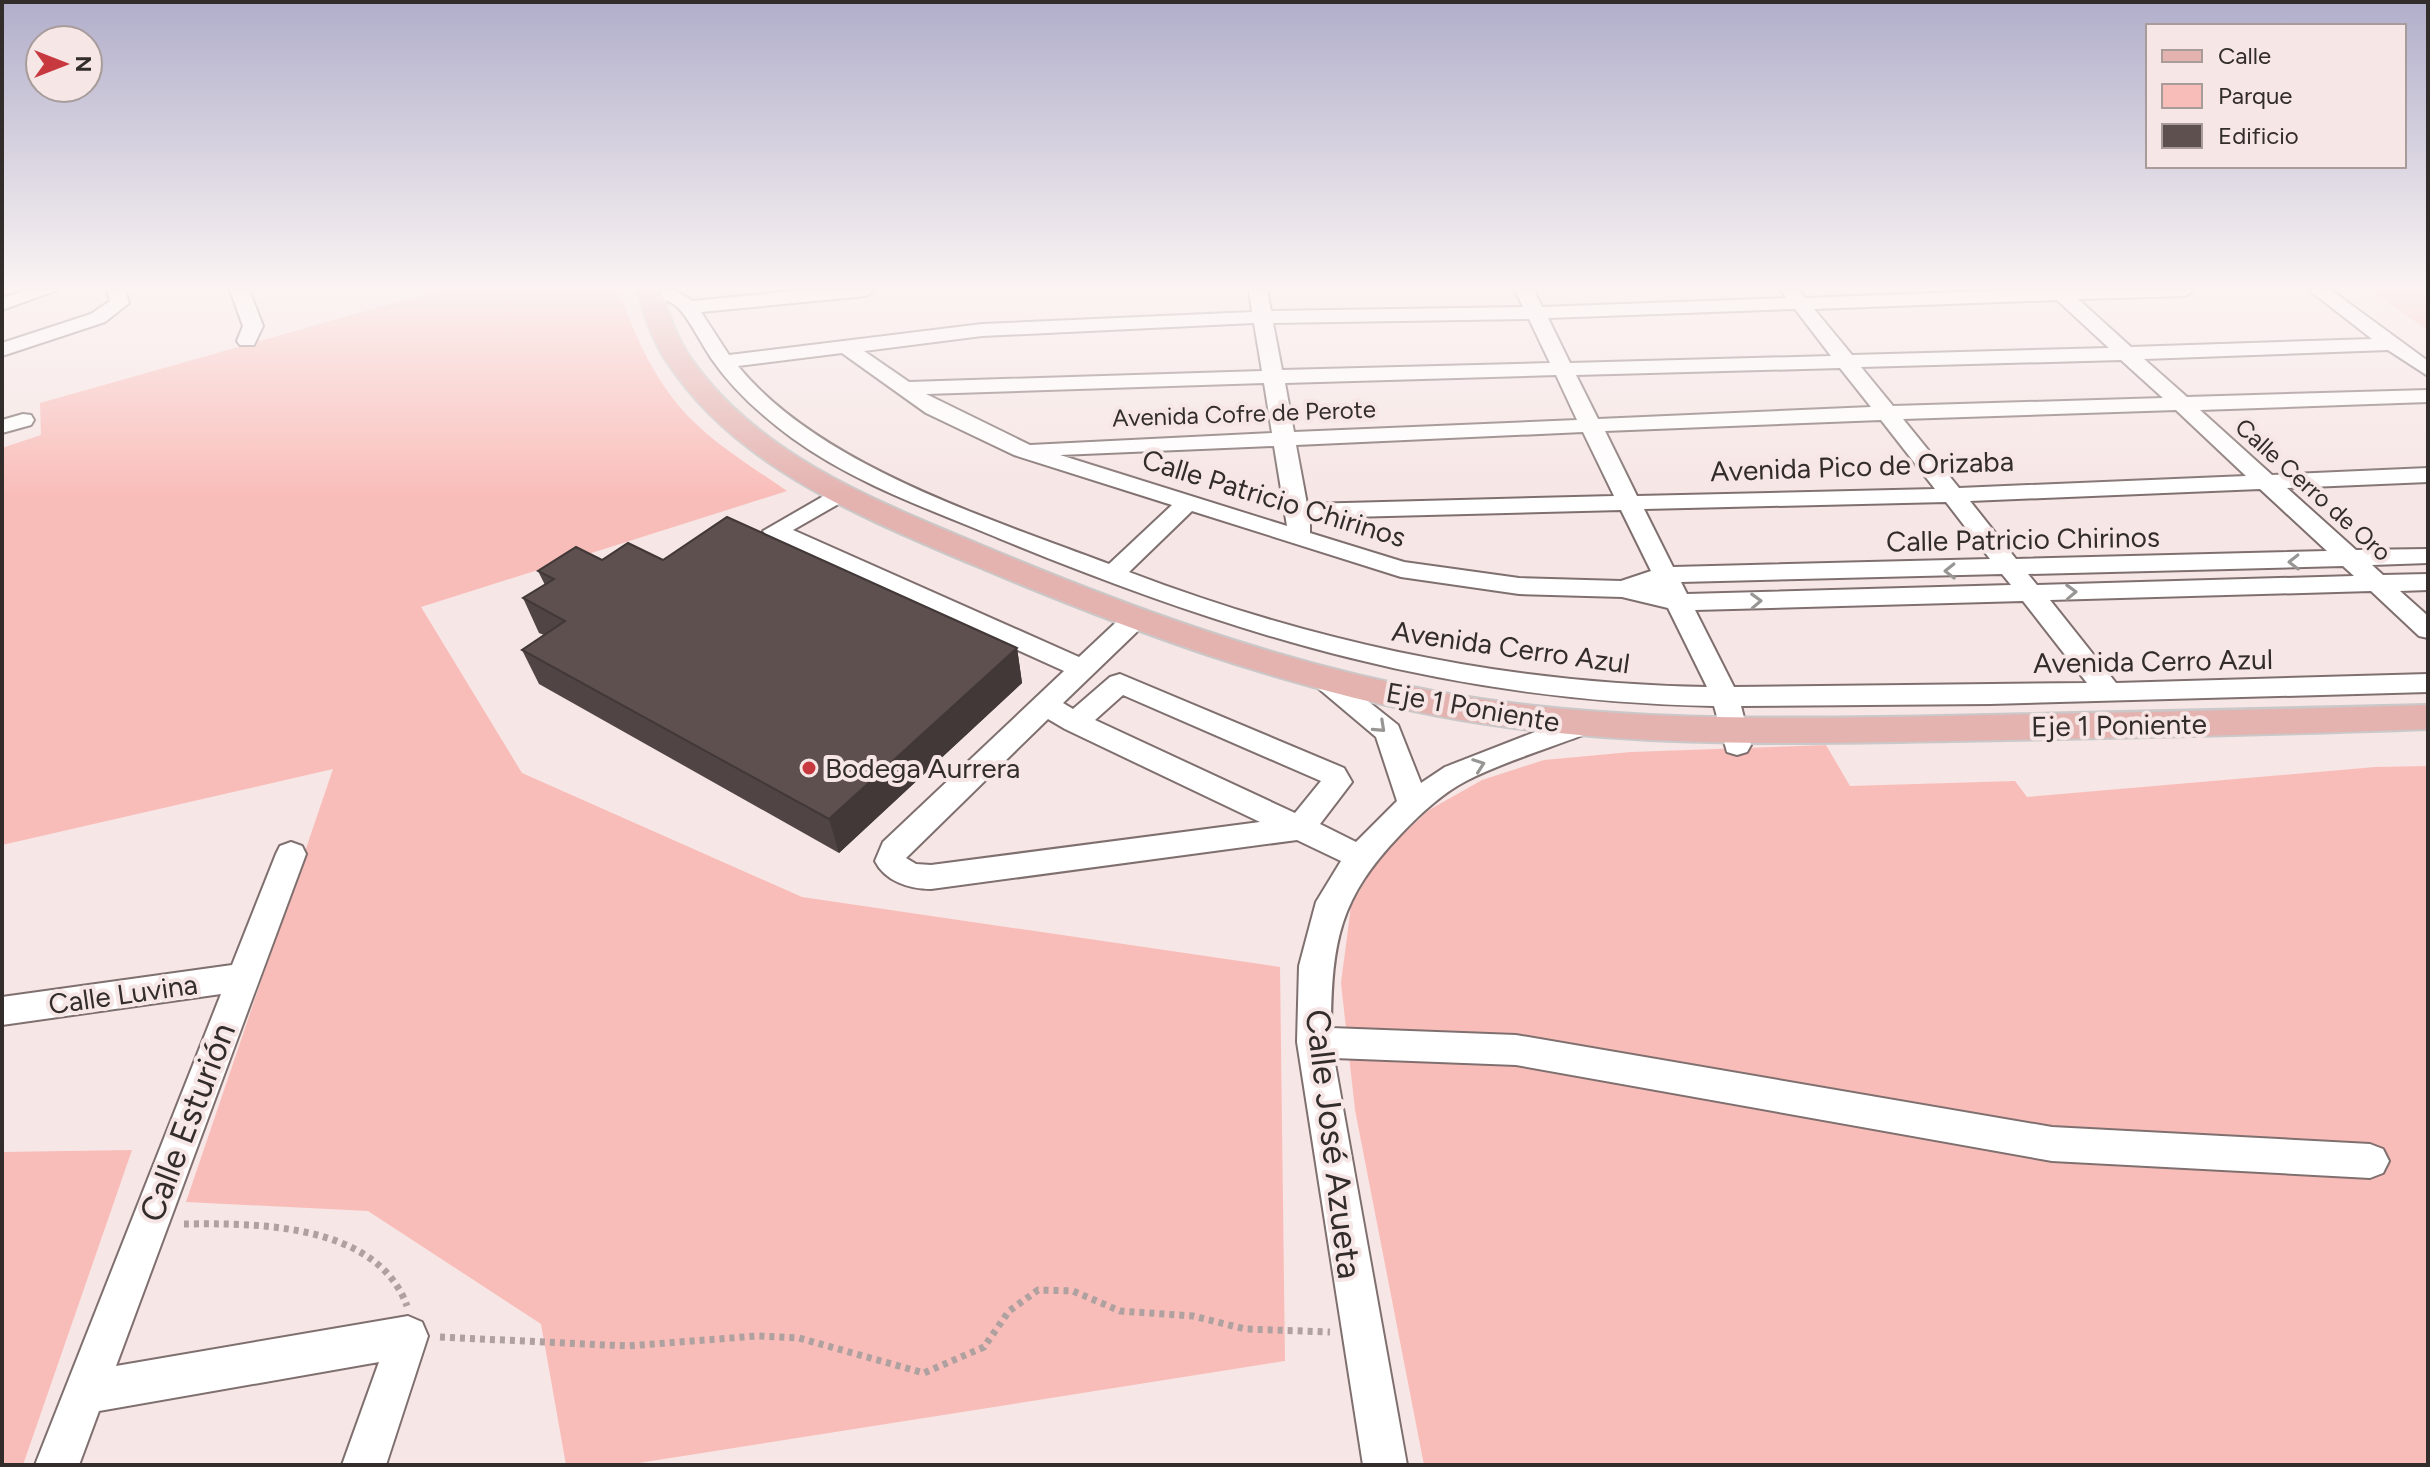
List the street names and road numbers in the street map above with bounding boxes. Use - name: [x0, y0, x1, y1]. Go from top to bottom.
- street label: Avenida Cofre de Perote: [1112, 394, 1376, 433]
- street label: Calle Cerro de Oro: [2230, 412, 2397, 567]
- street label: Calle Patricio Chirinos: [1138, 442, 1410, 554]
- street label: Avenida Pico de Orizaba: [1710, 444, 2014, 488]
- street label: Calle Patricio Chirinos: [1886, 520, 2160, 558]
- street label: Avenida Cerro Azul: [1390, 613, 1632, 681]
- street label: Avenida Cerro Azul: [2033, 642, 2273, 680]
- street label: Eje 1 Poniente: [1383, 675, 1563, 739]
- street label: Eje 1 Poniente: [2031, 706, 2207, 744]
- street label: Calle Luvina: [46, 967, 200, 1021]
- street label: Calle José Azueta: [1297, 1007, 1370, 1281]
- street label: Calle Esturión: [131, 1017, 244, 1227]

